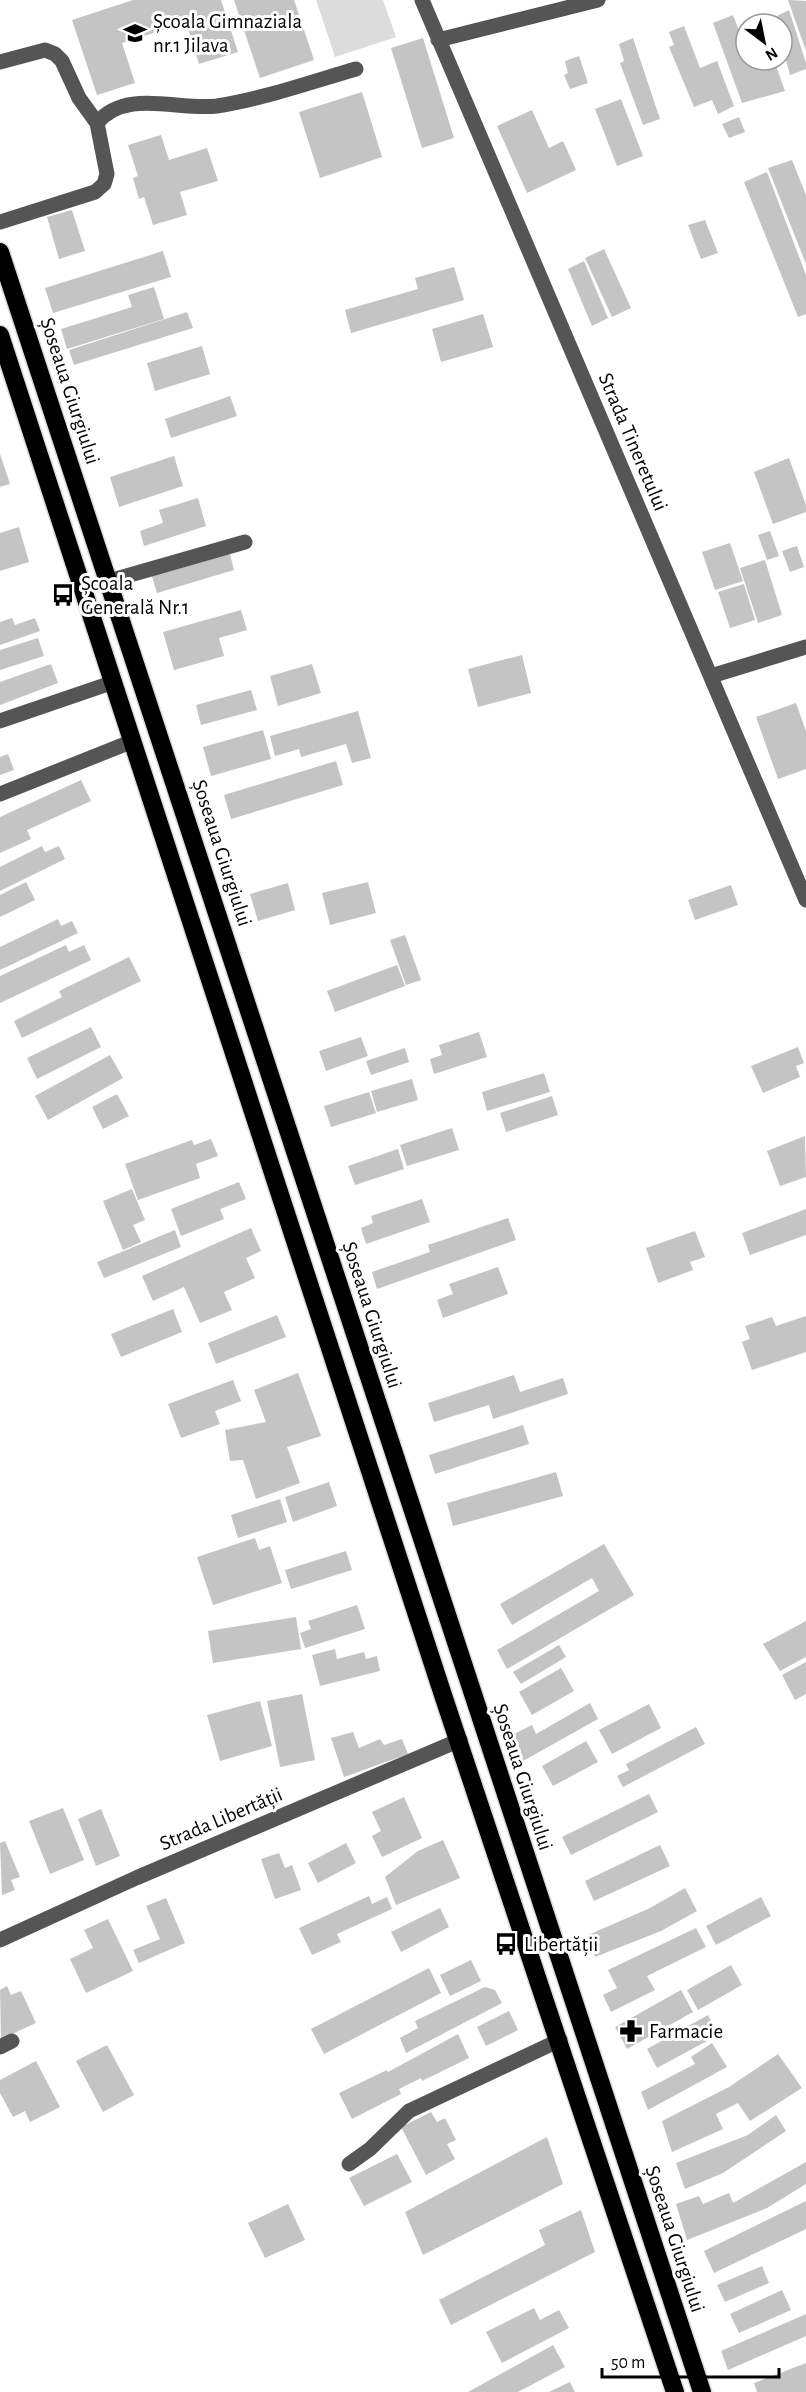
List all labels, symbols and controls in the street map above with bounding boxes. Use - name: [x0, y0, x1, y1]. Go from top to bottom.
- place label: Școala Gimnaziala nr.1 Jilava: [153, 11, 302, 56]
- north arrow: [734, 12, 794, 72]
- school or university icon: Școala Gimnaziala nr.1 Jilava: [122, 20, 148, 46]
- text: N: [762, 44, 780, 64]
- street label: Șoseaua Giurgiului: [35, 315, 104, 468]
- street label: Strada Tineretului: [594, 370, 672, 514]
- place label: Școala Generală Nr.1: [81, 573, 189, 618]
- bus stop icon: Școala Generală Nr.1: [50, 582, 76, 608]
- street label: Șoseaua Giurgiului: [187, 777, 256, 930]
- street label: Șoseaua Giurgiului: [337, 1239, 406, 1392]
- street label: Șoseaua Giurgiului: [488, 1701, 557, 1854]
- street label: Strada Libertății: [156, 1784, 286, 1856]
- bus stop icon: Libertății: [493, 1931, 519, 1957]
- place label: Libertății: [524, 1934, 598, 1957]
- pharmacy icon: Farmacie: [618, 2018, 644, 2044]
- place label: Farmacie: [649, 2021, 723, 2042]
- street label: Șoseaua Giurgiului: [640, 2163, 709, 2316]
- scale bar: [602, 2341, 779, 2379]
- text: 50 m: [611, 2354, 645, 2372]

